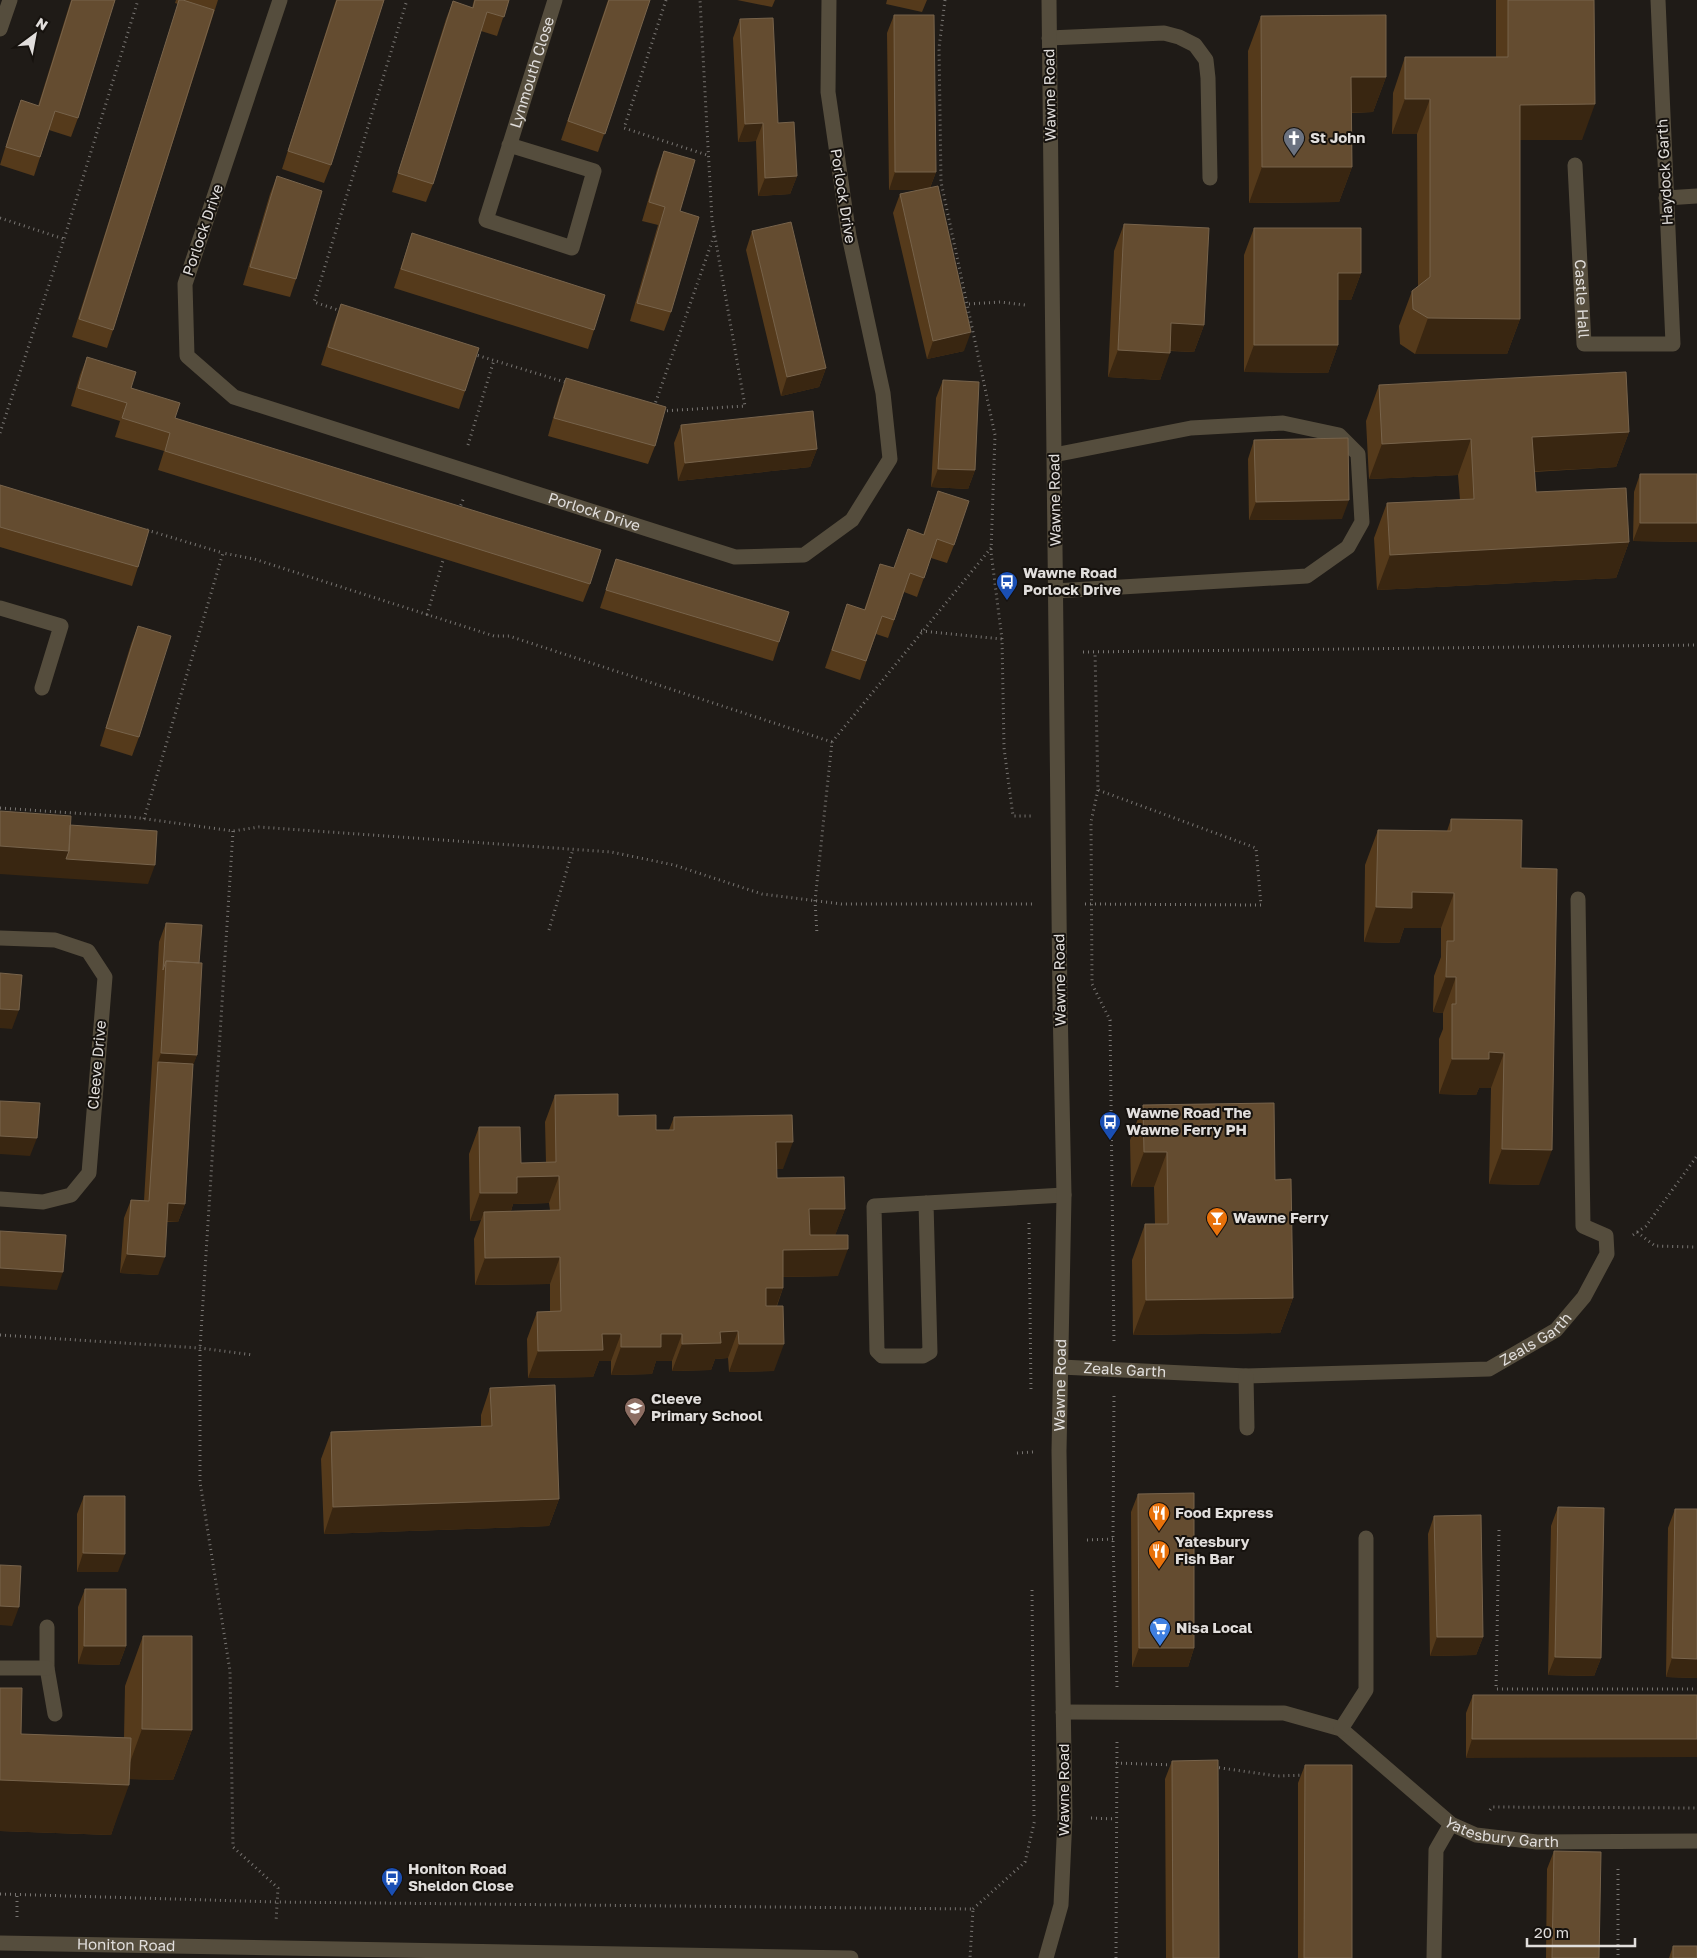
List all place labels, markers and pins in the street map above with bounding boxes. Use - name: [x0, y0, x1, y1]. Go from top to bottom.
- church icon: St John: [1282, 126, 1306, 157]
- place label: St John: [1310, 128, 1365, 146]
- place label: Wawne Road Porlock Drive: [1023, 563, 1121, 598]
- bus stop icon: Wawne Road Porlock Drive: [995, 570, 1019, 601]
- place label: Wawne Road The Wawne Ferry PH: [1126, 1103, 1252, 1138]
- bus stop icon: Wawne Road The Wawne Ferry PH: [1098, 1110, 1122, 1141]
- bar icon: Wawne Ferry: [1205, 1206, 1229, 1237]
- place label: Wawne Ferry: [1233, 1208, 1329, 1226]
- place label: Cleeve Primary School: [651, 1389, 763, 1424]
- school or university icon: Cleeve Primary School: [623, 1396, 647, 1427]
- restaurant icon: Food Express: [1147, 1501, 1171, 1532]
- place label: Food Express: [1175, 1503, 1273, 1521]
- place label: Yatesbury Fish Bar: [1175, 1532, 1250, 1567]
- restaurant icon: Yatesbury Fish Bar: [1147, 1539, 1171, 1570]
- supermarket icon: Nisa Local: [1148, 1616, 1172, 1647]
- place label: Nisa Local: [1176, 1618, 1252, 1636]
- place label: Honiton Road Sheldon Close: [408, 1859, 514, 1894]
- bus stop icon: Honiton Road Sheldon Close: [380, 1866, 404, 1897]

